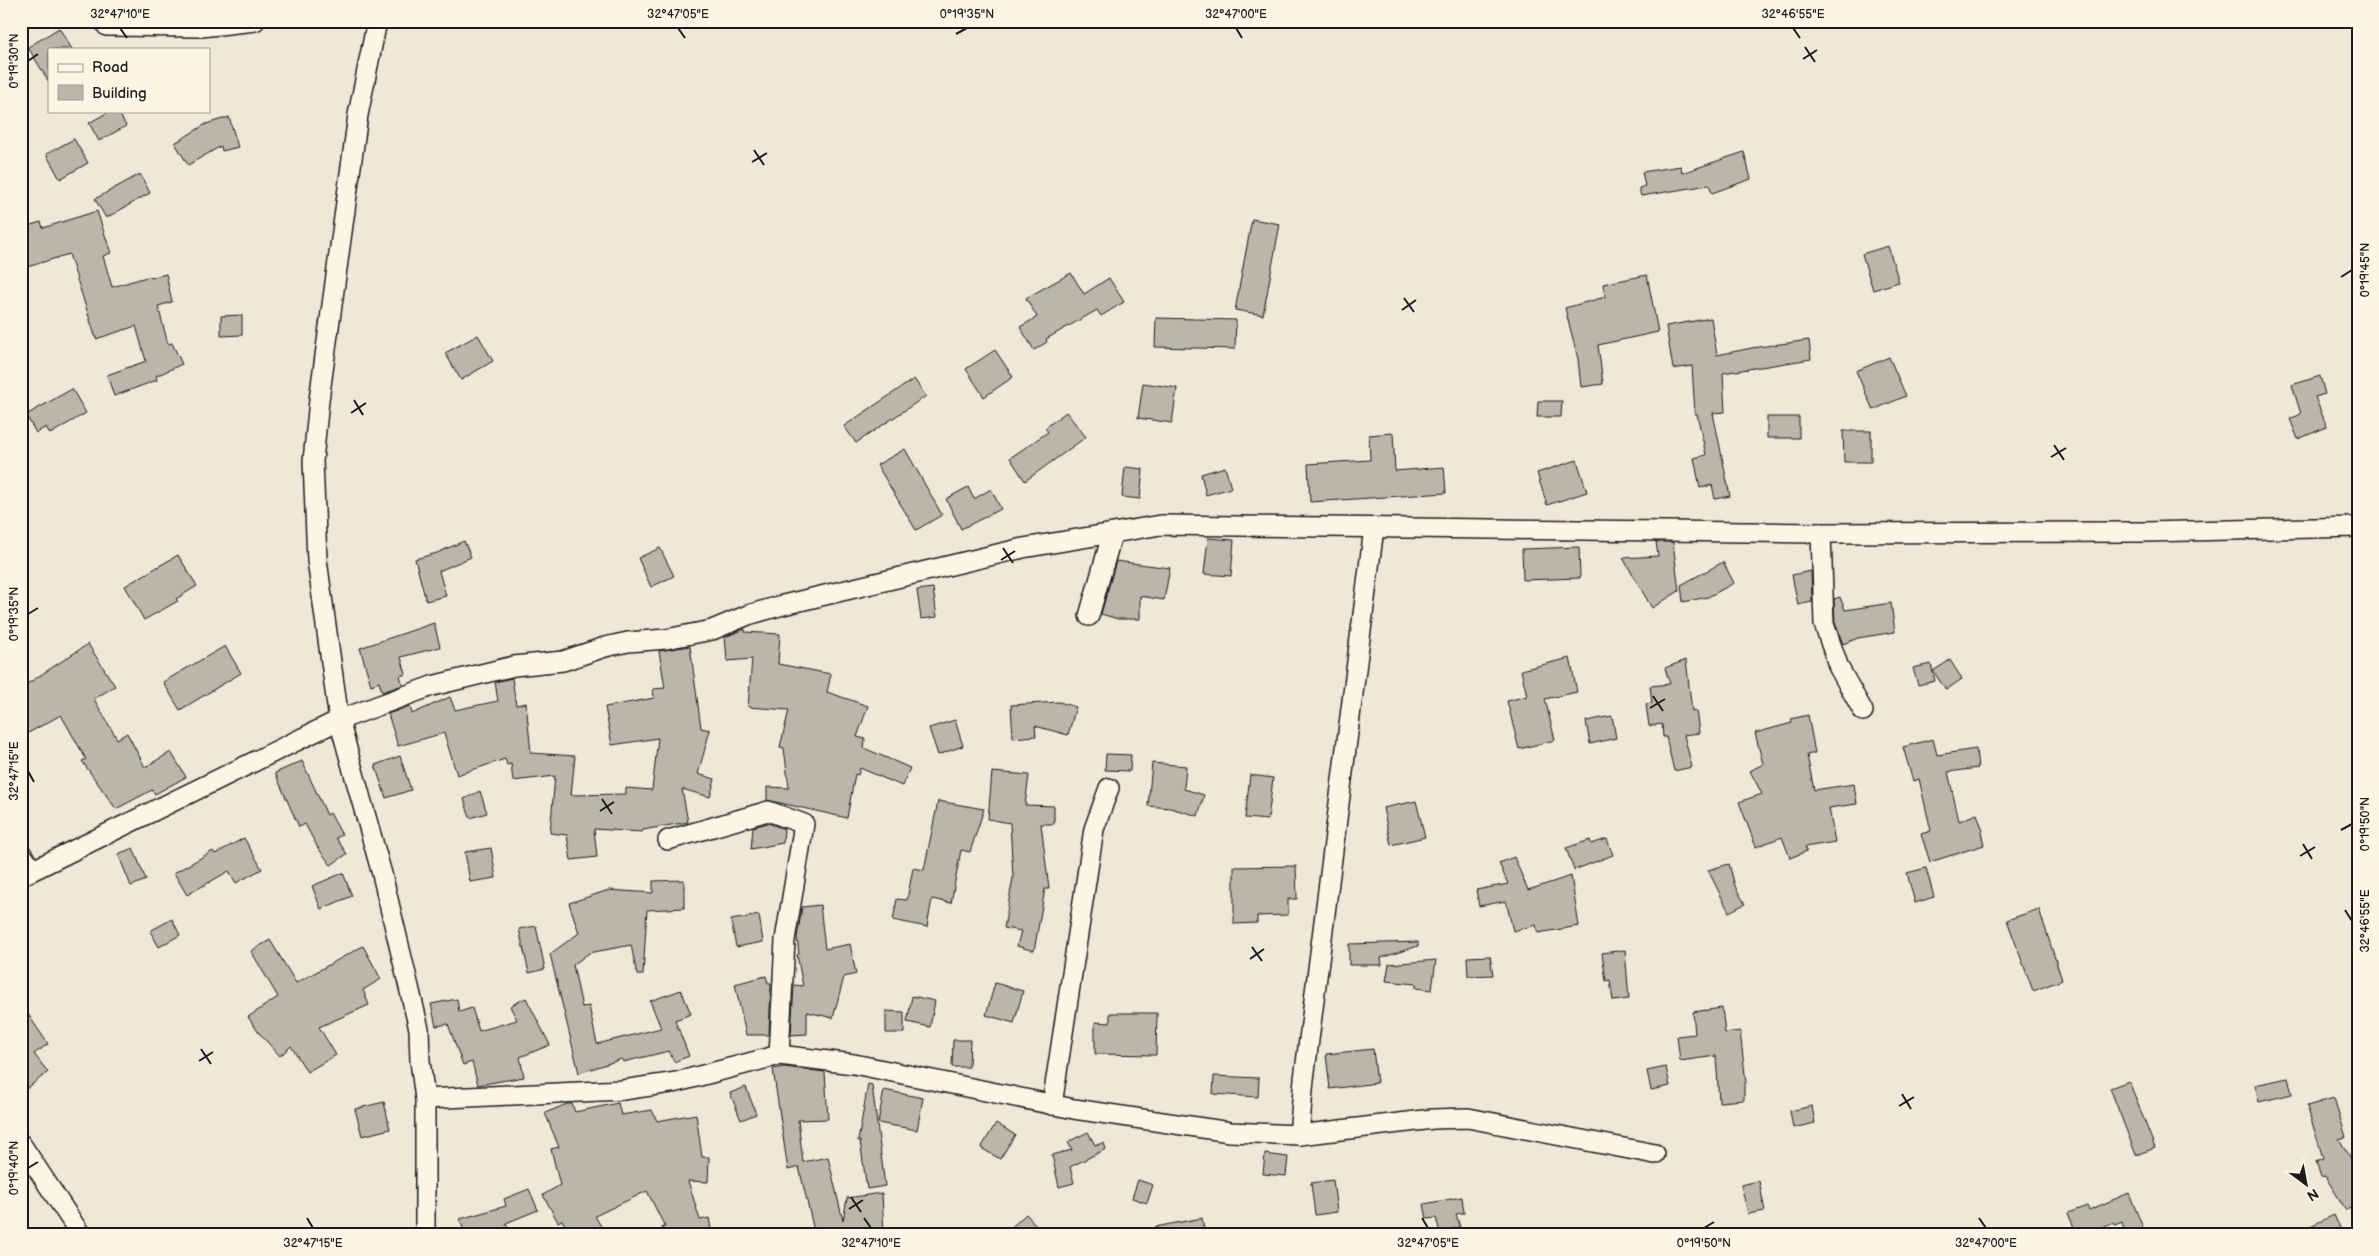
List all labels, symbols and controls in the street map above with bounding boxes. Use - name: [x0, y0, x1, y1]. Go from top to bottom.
- text: 32°47'10"E: [90, 7, 150, 22]
- text: 32°47'05"E: [647, 7, 709, 22]
- text: 0°19'35"N: [940, 7, 994, 22]
- text: 32°47'00"E: [1205, 7, 1267, 22]
- text: 32°46'55"E: [1761, 7, 1825, 22]
- text: 0°19'30"N: [7, 34, 22, 88]
- legend: [48, 48, 210, 112]
- text: Road: [92, 58, 128, 77]
- text: Building: [92, 84, 147, 103]
- text: 0°19'45"N: [2358, 243, 2373, 297]
- text: 0°19'35"N: [7, 587, 22, 641]
- text: 32°47'15"E: [7, 741, 22, 801]
- text: 0°19'50"N: [2358, 797, 2373, 851]
- text: 32°46'55"E: [2358, 889, 2373, 953]
- text: 0°19'40"N: [7, 1141, 22, 1195]
- north arrow: [2282, 1158, 2332, 1208]
- text: N: [2304, 1185, 2322, 1205]
- text: 32°47'15"E: [283, 1236, 343, 1251]
- text: 32°47'10"E: [841, 1236, 901, 1251]
- text: 32°47'05"E: [1397, 1236, 1459, 1251]
- text: 0°19'50"N: [1677, 1236, 1731, 1251]
- text: 32°47'00"E: [1955, 1236, 2017, 1251]

